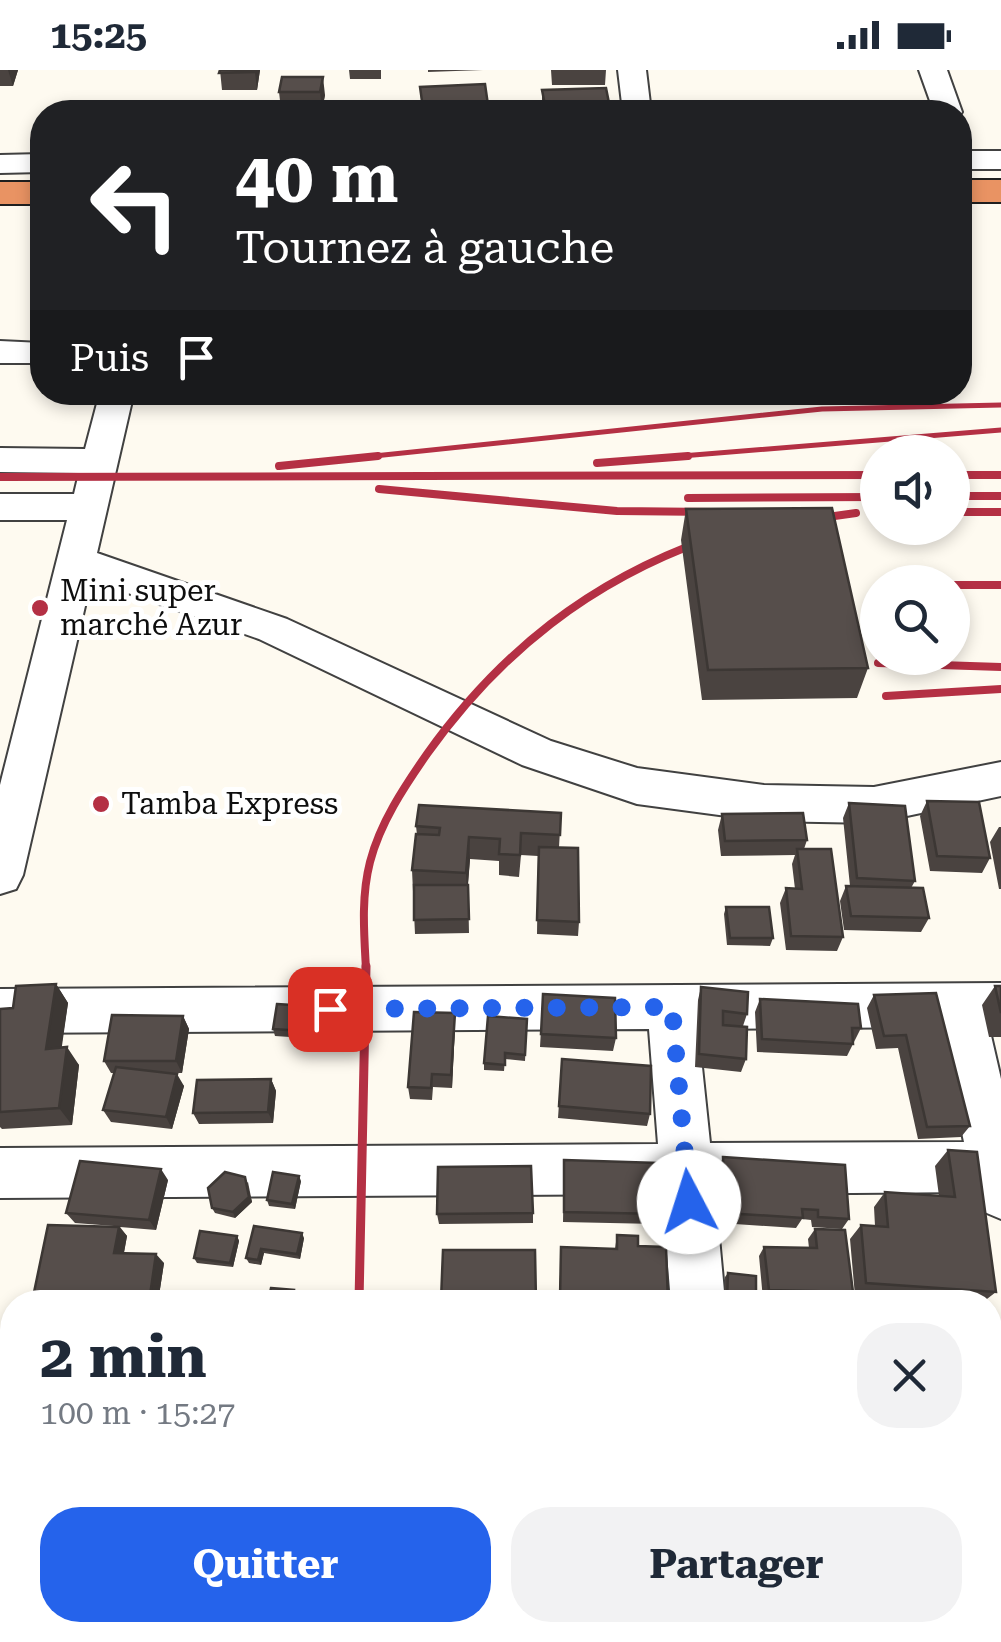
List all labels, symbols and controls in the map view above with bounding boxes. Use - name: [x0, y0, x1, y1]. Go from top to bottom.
- text: 15:25: [50, 13, 147, 57]
- text: 40 m: [235, 137, 399, 219]
- icon: left: [70, 140, 200, 270]
- text: Tournez à gauche: [235, 221, 614, 274]
- icon: arrive: [169, 330, 224, 385]
- text: Puis: [70, 336, 149, 380]
- map controls: [860, 435, 970, 675]
- button: sound: [860, 435, 970, 545]
- button: search: [860, 565, 970, 675]
- place label: Mini super marché Azur: [60, 573, 242, 642]
- marker: Mini super marché Azur: [29, 597, 51, 619]
- place label: Tamba Express: [121, 786, 338, 821]
- marker: Tamba Express: [90, 793, 112, 815]
- pin: [288, 967, 373, 1052]
- icon: arrive: [303, 982, 358, 1037]
- position arrow: [637, 1150, 741, 1254]
- text: 2 min: [40, 1321, 207, 1392]
- button: close: [857, 1323, 962, 1428]
- text: 100 m · 15:27: [40, 1394, 235, 1432]
- button: Quitter: [40, 1507, 491, 1622]
- button: Partager: [511, 1507, 962, 1622]

